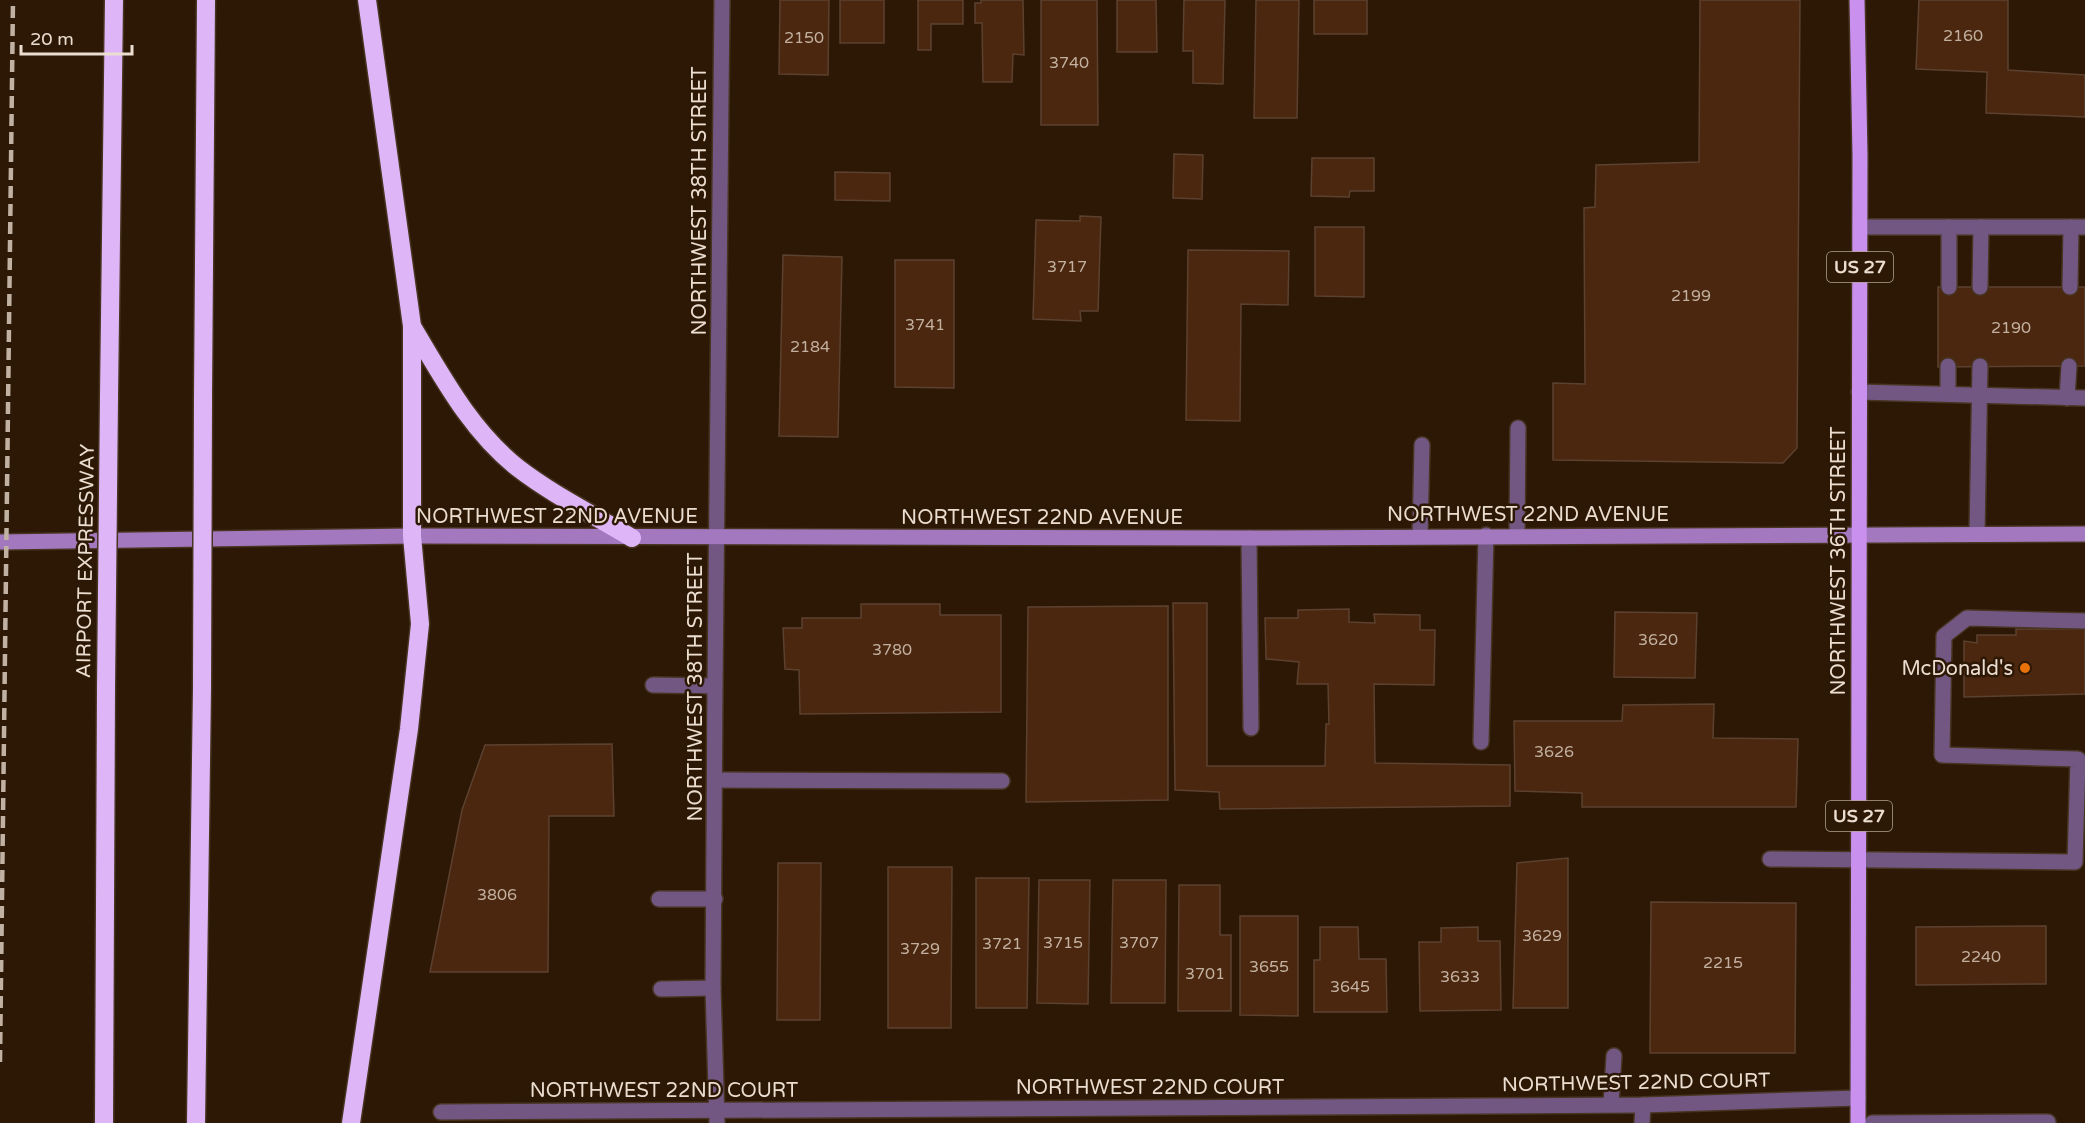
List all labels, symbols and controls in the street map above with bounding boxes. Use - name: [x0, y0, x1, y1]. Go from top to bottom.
- scale bar: [21, 18, 132, 56]
- house number: 2160: [1943, 26, 1983, 46]
- text: 20 m: [30, 28, 74, 50]
- house number: 2150: [784, 28, 824, 48]
- house number: 3740: [1049, 53, 1089, 73]
- street label: NORTHWEST 38TH STREET: [688, 66, 712, 336]
- road number: US 27: [1827, 252, 1893, 282]
- house number: 3717: [1047, 257, 1087, 277]
- house number: 2199: [1671, 286, 1711, 306]
- house number: 3741: [905, 315, 945, 335]
- house number: 2190: [1991, 318, 2031, 338]
- house number: 2184: [790, 337, 830, 357]
- street label: NORTHWEST 36TH STREET: [1827, 426, 1851, 696]
- street label: AIRPORT EXPRESSWAY: [72, 444, 100, 678]
- street label: NORTHWEST 22ND AVENUE: [1387, 503, 1669, 527]
- street label: NORTHWEST 22ND AVENUE: [416, 505, 698, 529]
- street label: NORTHWEST 22ND AVENUE: [901, 506, 1183, 530]
- street label: NORTHWEST 38TH STREET: [684, 552, 708, 822]
- house number: 3620: [1638, 630, 1678, 650]
- house number: 3780: [872, 640, 912, 660]
- place label: McDonald's: [1901, 657, 2013, 681]
- marker: McDonald's: [2018, 661, 2032, 675]
- house number: 3626: [1534, 742, 1574, 762]
- road number: US 27: [1826, 801, 1892, 831]
- house number: 3806: [477, 885, 517, 905]
- house number: 3629: [1522, 926, 1562, 946]
- house number: 3715: [1043, 933, 1083, 953]
- house number: 3707: [1119, 933, 1159, 953]
- house number: 3721: [982, 934, 1022, 954]
- house number: 3729: [900, 939, 940, 959]
- house number: 2240: [1961, 947, 2001, 967]
- house number: 2215: [1703, 953, 1743, 973]
- house number: 3655: [1249, 957, 1289, 977]
- house number: 3701: [1185, 964, 1225, 984]
- house number: 3633: [1440, 967, 1480, 987]
- house number: 3645: [1330, 977, 1370, 997]
- street label: NORTHWEST 22ND COURT: [1502, 1069, 1770, 1097]
- street label: NORTHWEST 22ND COURT: [1016, 1076, 1284, 1100]
- street label: NORTHWEST 22ND COURT: [530, 1079, 798, 1103]

